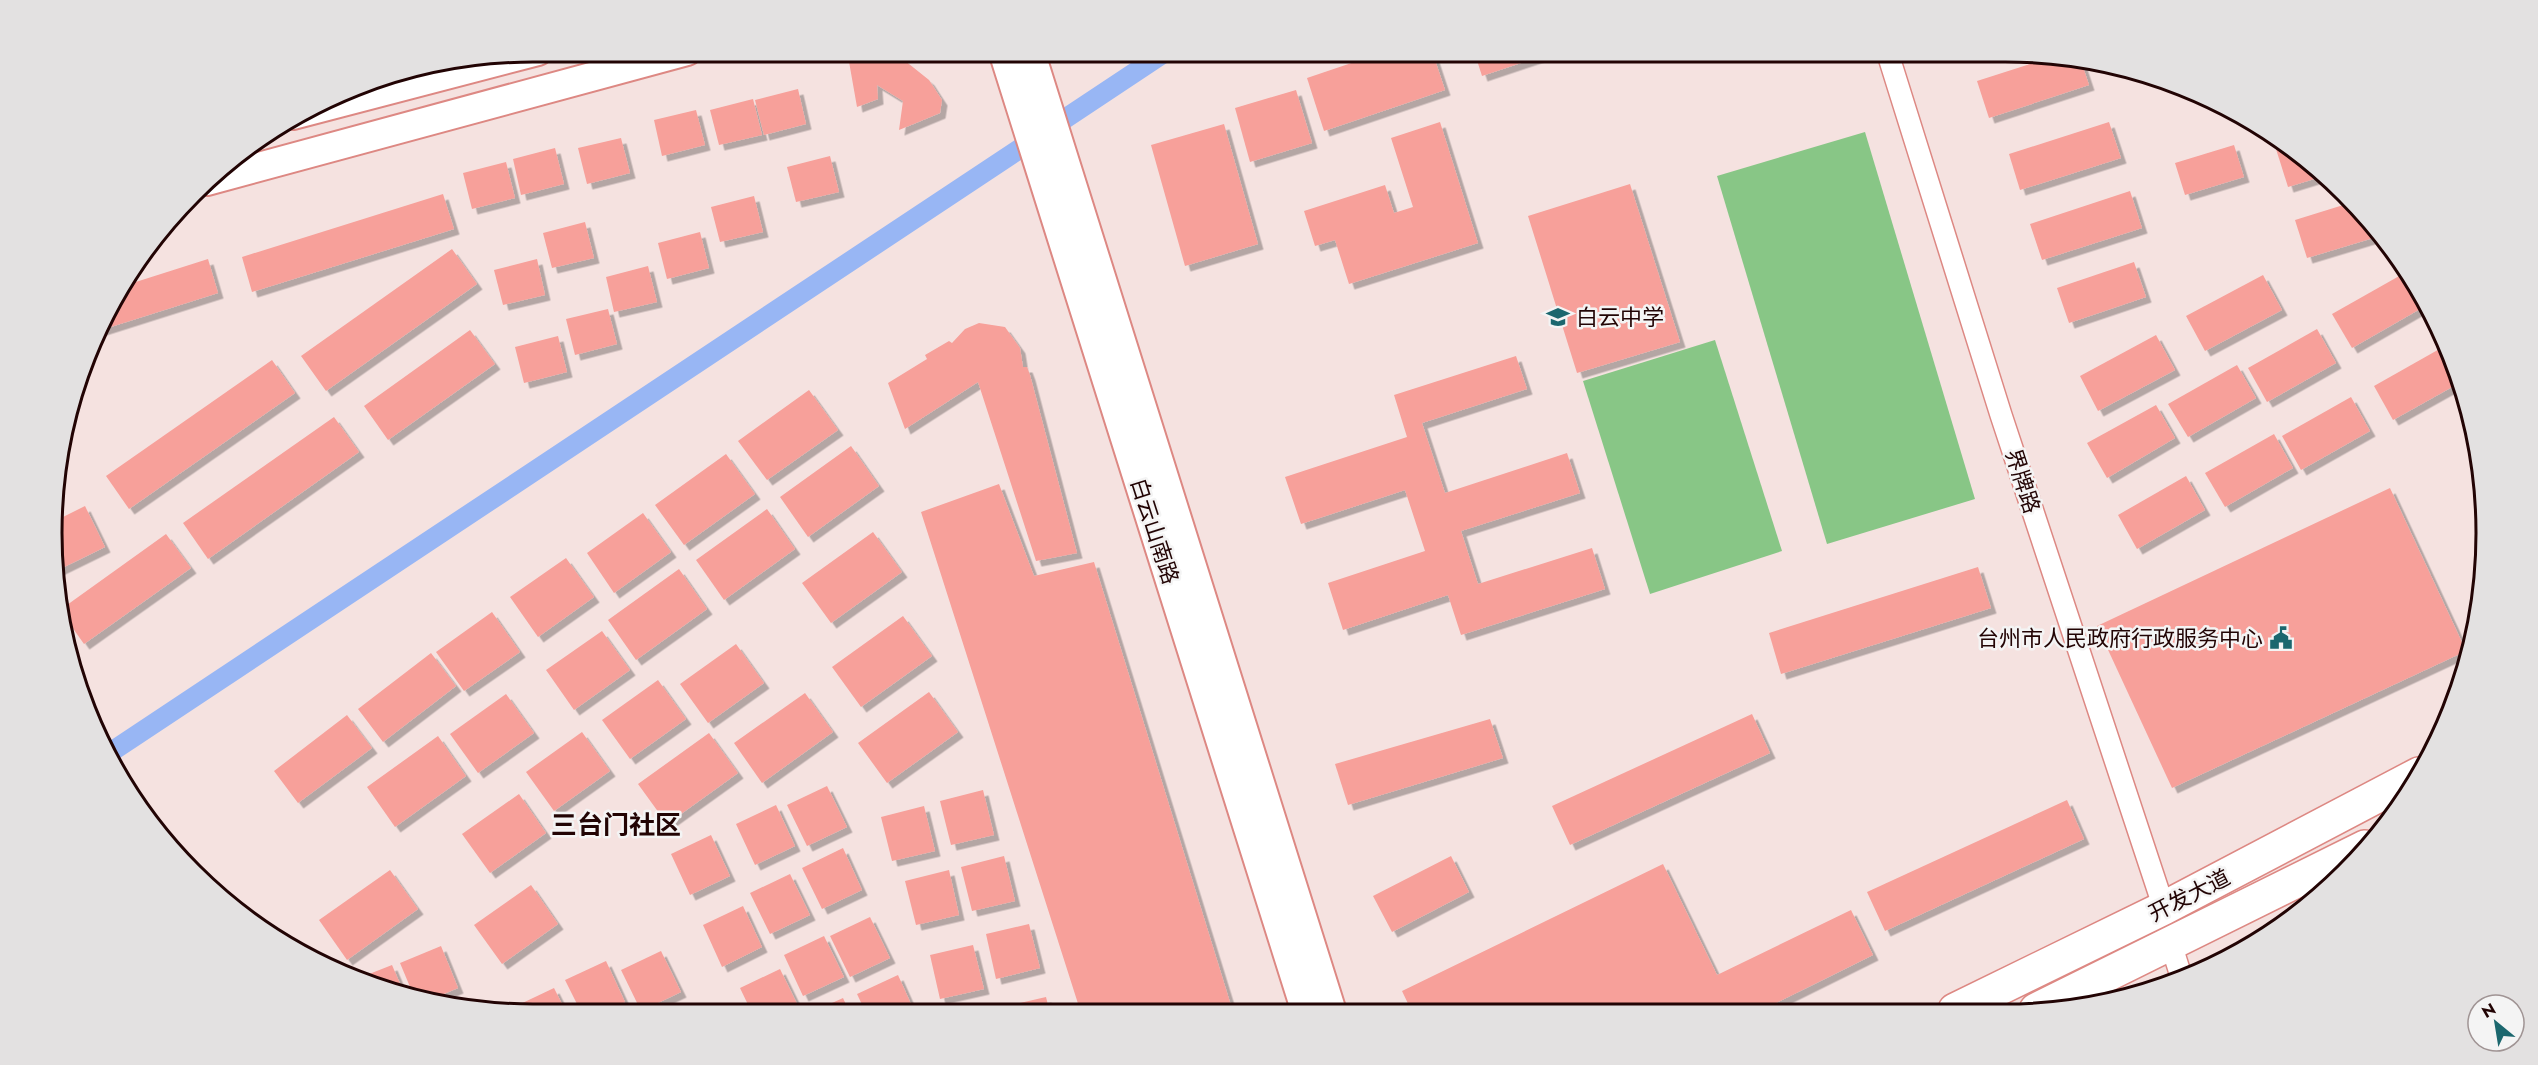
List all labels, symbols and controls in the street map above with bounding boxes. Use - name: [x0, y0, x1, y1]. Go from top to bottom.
- place label: 白云中学: [1576, 301, 1664, 333]
- school or university icon: 白云中学: [1545, 304, 1571, 330]
- street label: 界牌路: [1998, 445, 2048, 517]
- street label: 白云山南路: [1123, 474, 1187, 588]
- place label: 台州市人民政府行政服务中心: [1977, 622, 2263, 654]
- public building icon: 台州市人民政府行政服务中心: [2268, 625, 2294, 651]
- district label: 三台门社区: [551, 806, 681, 844]
- street label: 开发大道: [2143, 861, 2235, 929]
- north arrow: [2466, 993, 2526, 1053]
- text: N: [2477, 997, 2500, 1024]

